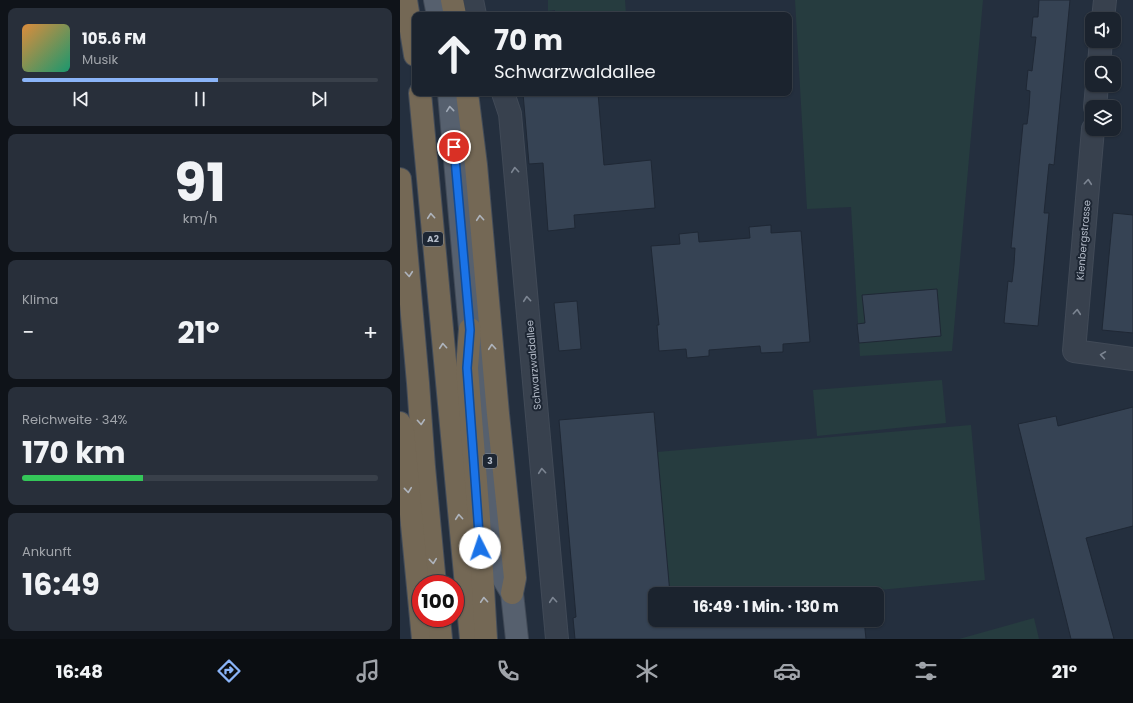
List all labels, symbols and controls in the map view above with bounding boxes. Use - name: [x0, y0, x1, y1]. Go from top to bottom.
- map controls: [1085, 12, 1121, 136]
- button: sound: [1085, 12, 1121, 48]
- text: 70 m: [494, 21, 563, 60]
- text: 105.6 FM: [82, 28, 146, 49]
- icon: ahead: [428, 28, 480, 80]
- text: Musik: [82, 50, 118, 69]
- button: search: [1085, 56, 1121, 92]
- text: Schwarzwaldallee: [494, 59, 656, 84]
- icon: previous: [70, 88, 92, 110]
- icon: pause: [189, 88, 211, 110]
- icon: next: [308, 88, 330, 110]
- button: layers: [1085, 100, 1121, 136]
- one-way arrow: [446, 106, 455, 112]
- pin: [437, 130, 471, 164]
- icon: arrive: [443, 136, 465, 158]
- text: 91: [174, 146, 226, 219]
- one-way arrow: [511, 167, 520, 173]
- one-way arrow: [1083, 179, 1092, 185]
- street label: Kienbergstrasse: [1073, 199, 1094, 281]
- text: km/h: [183, 209, 217, 228]
- one-way arrow: [427, 213, 436, 219]
- one-way arrow: [476, 215, 485, 221]
- road number: A2: [423, 232, 443, 246]
- one-way arrow: [404, 271, 413, 277]
- text: Klima: [22, 290, 58, 309]
- one-way arrow: [522, 296, 531, 302]
- one-way arrow: [1072, 309, 1081, 315]
- text: 21°: [177, 311, 220, 354]
- text: −: [22, 317, 34, 348]
- text: +: [363, 317, 378, 348]
- street label: Schwarzwaldallee: [522, 320, 545, 410]
- one-way arrow: [439, 343, 448, 349]
- one-way arrow: [487, 344, 496, 350]
- one-way arrow: [1100, 351, 1106, 360]
- text: Reichweite · 34%: [22, 410, 127, 429]
- one-way arrow: [417, 419, 426, 425]
- text: 170 km: [22, 431, 126, 474]
- road number: 3: [483, 454, 497, 468]
- one-way arrow: [538, 468, 547, 474]
- one-way arrow: [404, 487, 413, 493]
- one-way arrow: [454, 514, 463, 520]
- position arrow: [459, 527, 501, 569]
- text: Ankunft: [22, 542, 71, 561]
- one-way arrow: [428, 558, 437, 565]
- text: 16:49: [22, 563, 100, 606]
- speed limit sign: 100: [412, 575, 464, 627]
- text: 16:49 · 1 Min. · 130 m: [693, 596, 839, 617]
- one-way arrow: [479, 597, 488, 603]
- one-way arrow: [549, 597, 558, 603]
- icon: directions: [215, 657, 243, 685]
- icon: music: [354, 657, 382, 685]
- icon: phone: [494, 657, 522, 685]
- icon: climate: [633, 657, 661, 685]
- icon: car: [773, 657, 801, 685]
- icon: filters: [912, 657, 940, 685]
- text: 16:48: [56, 659, 103, 684]
- text: 21°: [1052, 659, 1077, 684]

